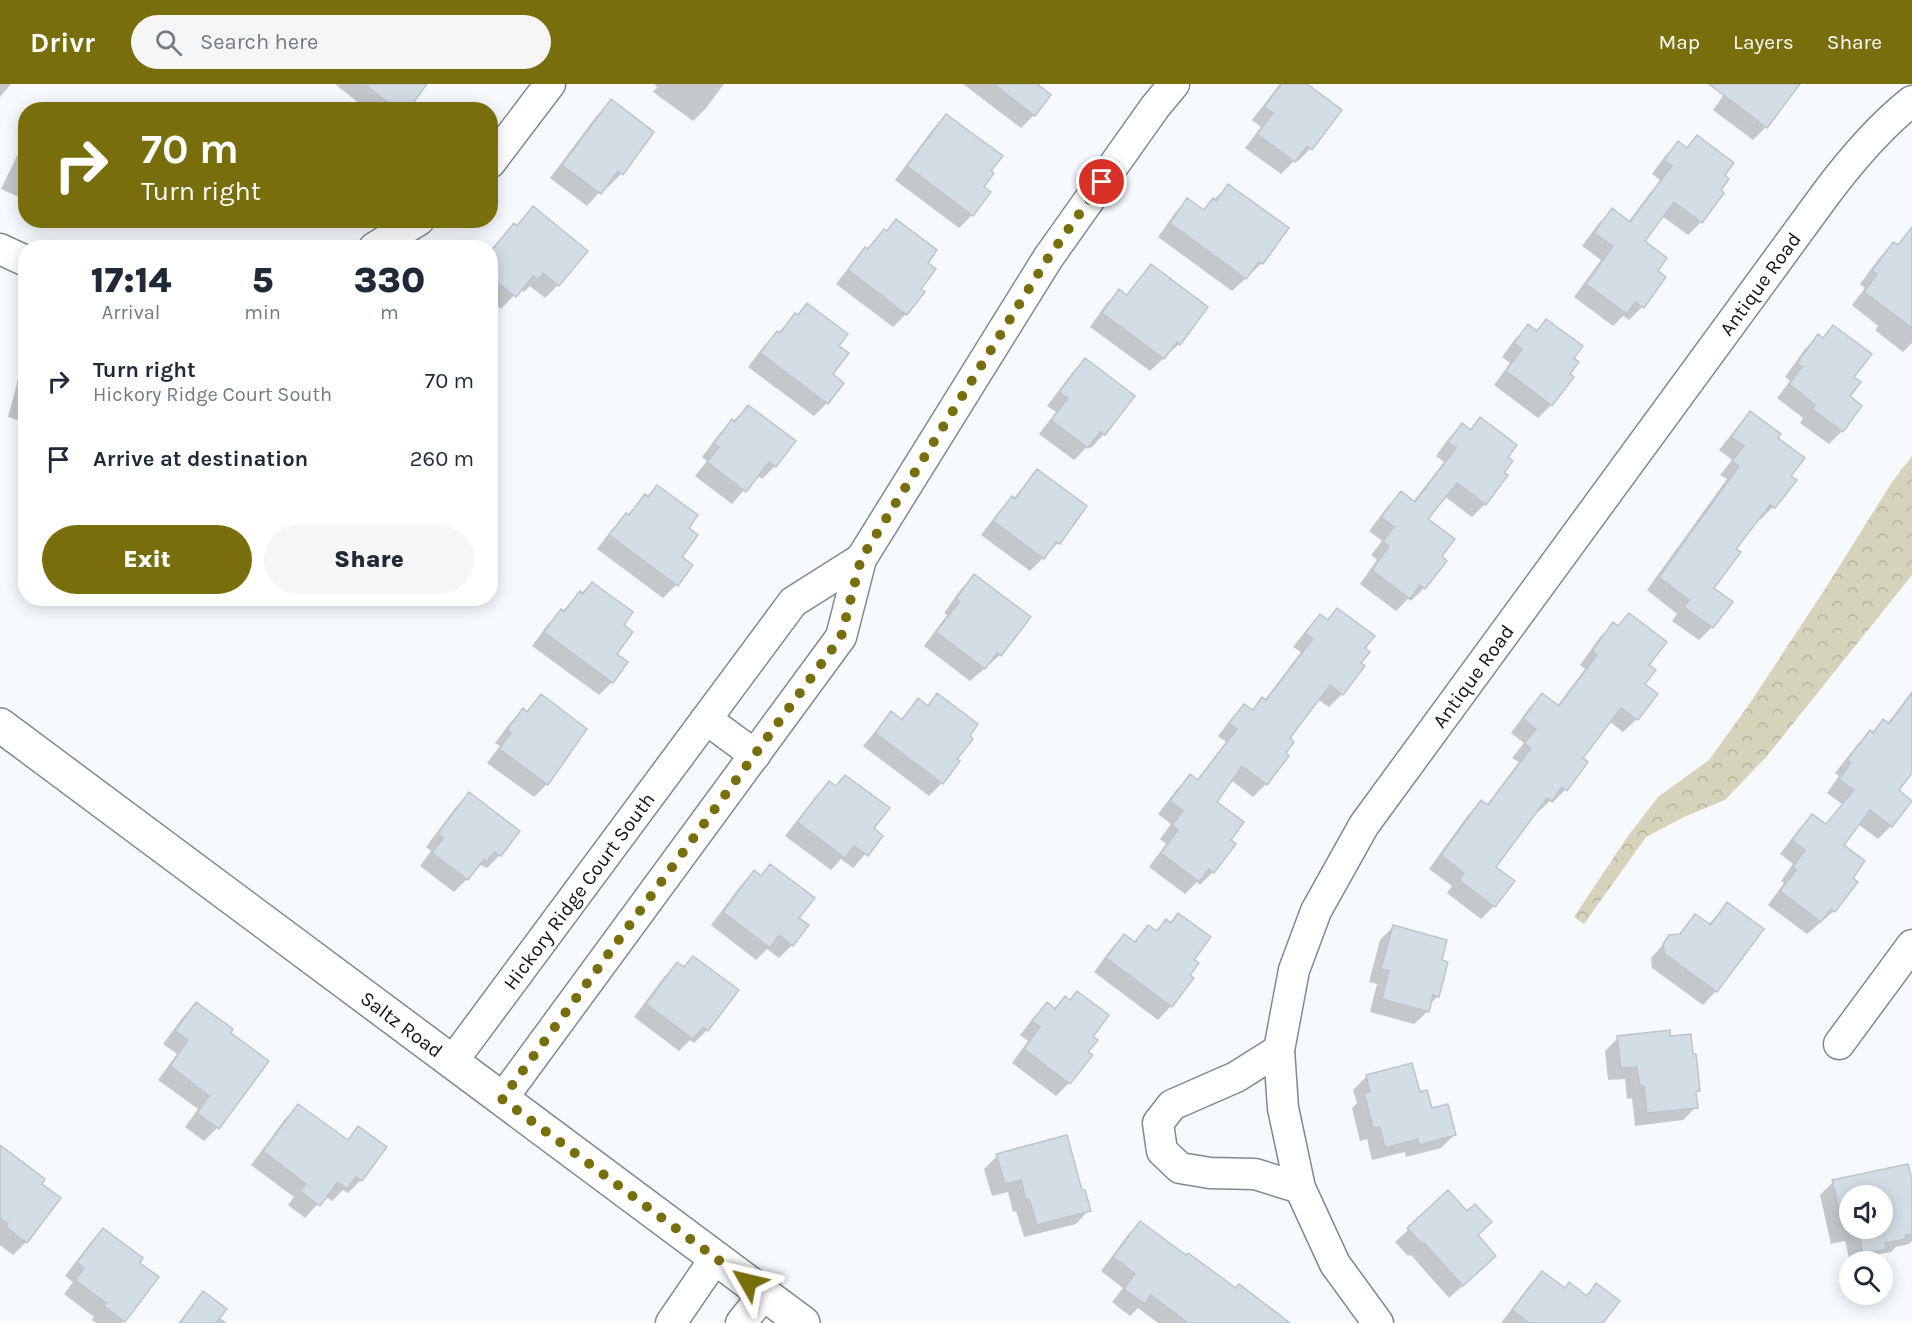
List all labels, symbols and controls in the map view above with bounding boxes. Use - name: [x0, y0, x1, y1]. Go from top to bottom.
- search box: [131, 15, 551, 69]
- text: Drivr: [30, 26, 95, 59]
- icon: search: [152, 26, 185, 59]
- text: Search here: [200, 29, 318, 55]
- text: Map: [1658, 30, 1700, 54]
- text: Layers: [1733, 30, 1794, 54]
- text: Share: [1827, 30, 1882, 54]
- text: 70 m: [141, 124, 239, 174]
- icon: right: [42, 126, 120, 204]
- pin: [1076, 156, 1127, 207]
- icon: arrive: [1085, 165, 1118, 198]
- text: Turn right: [141, 175, 261, 207]
- street label: Antique Road: [1715, 228, 1806, 340]
- text: 17:14: [91, 259, 171, 301]
- text: 5: [252, 259, 273, 301]
- text: 330: [354, 259, 425, 301]
- text: Arrival: [102, 301, 160, 324]
- text: min: [244, 301, 281, 324]
- text: m: [380, 301, 399, 324]
- text: Turn right: [93, 357, 196, 383]
- icon: right: [42, 365, 75, 398]
- text: 70 m: [425, 368, 474, 394]
- text: Hickory Ridge Court South: [93, 383, 332, 406]
- icon: arrive: [42, 443, 75, 476]
- text: Arrive at destination: [93, 446, 308, 472]
- text: 260 m: [410, 446, 474, 472]
- button: Exit: [42, 525, 252, 594]
- button: Share: [264, 525, 474, 594]
- street label: Antique Road: [1428, 620, 1519, 732]
- street label: Hickory Ridge Court South: [499, 788, 660, 994]
- street label: Saltz Road: [356, 987, 447, 1063]
- map controls: [1839, 1185, 1893, 1305]
- button: sound: [1839, 1185, 1893, 1239]
- position arrow: [716, 1250, 780, 1314]
- button: search: [1839, 1251, 1893, 1305]

